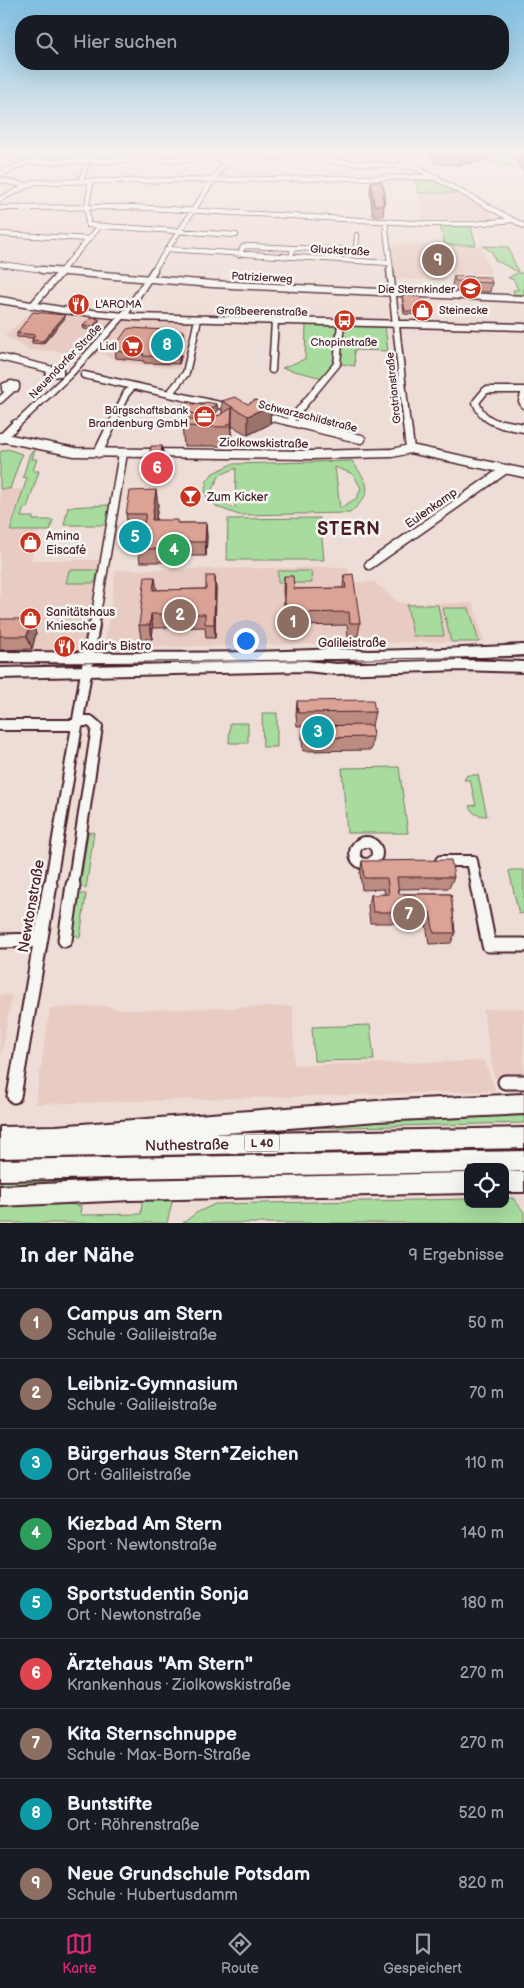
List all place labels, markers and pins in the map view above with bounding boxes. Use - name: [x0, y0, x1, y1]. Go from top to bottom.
- pin: 9: [422, 241, 454, 279]
- school or university icon: Die Sternkinder: [459, 277, 483, 301]
- place label: Die Sternkinder: [378, 283, 456, 296]
- restaurant icon: L'AROMA: [67, 292, 91, 316]
- place label: L'AROMA: [95, 298, 142, 311]
- shop icon: Steinecke: [411, 298, 435, 322]
- place label: Steinecke: [439, 304, 489, 317]
- bus stop icon: Chopinstraße: [332, 309, 356, 333]
- pin: 8: [151, 326, 183, 364]
- supermarket icon: Lidl: [121, 334, 145, 358]
- place label: Chopinstraße: [311, 336, 378, 349]
- place label: Lidl: [99, 340, 117, 353]
- place label: Bürgschaftsbank Brandenburg GmbH: [88, 404, 189, 430]
- office icon: Bürgschaftsbank Brandenburg GmbH: [192, 404, 216, 428]
- pin: 6: [141, 449, 173, 487]
- bar icon: Zum Kicker: [179, 485, 203, 509]
- place label: Zum Kicker: [206, 490, 269, 505]
- pin: 5: [119, 518, 151, 556]
- place label: Amina Eiscafé: [46, 529, 86, 558]
- shop icon: Amina Eiscafé: [18, 531, 42, 555]
- pin: 4: [158, 531, 190, 569]
- pin: 2: [164, 596, 196, 634]
- pin: 1: [277, 603, 309, 641]
- place label: Sanitätshaus Kniesche: [46, 605, 115, 634]
- shop icon: Sanitätshaus Kniesche: [18, 607, 42, 631]
- restaurant icon: Kadir's Bistro: [52, 634, 76, 658]
- place label: Kadir's Bistro: [80, 639, 152, 654]
- pin: 3: [302, 713, 334, 751]
- pin: 7: [393, 895, 425, 933]

